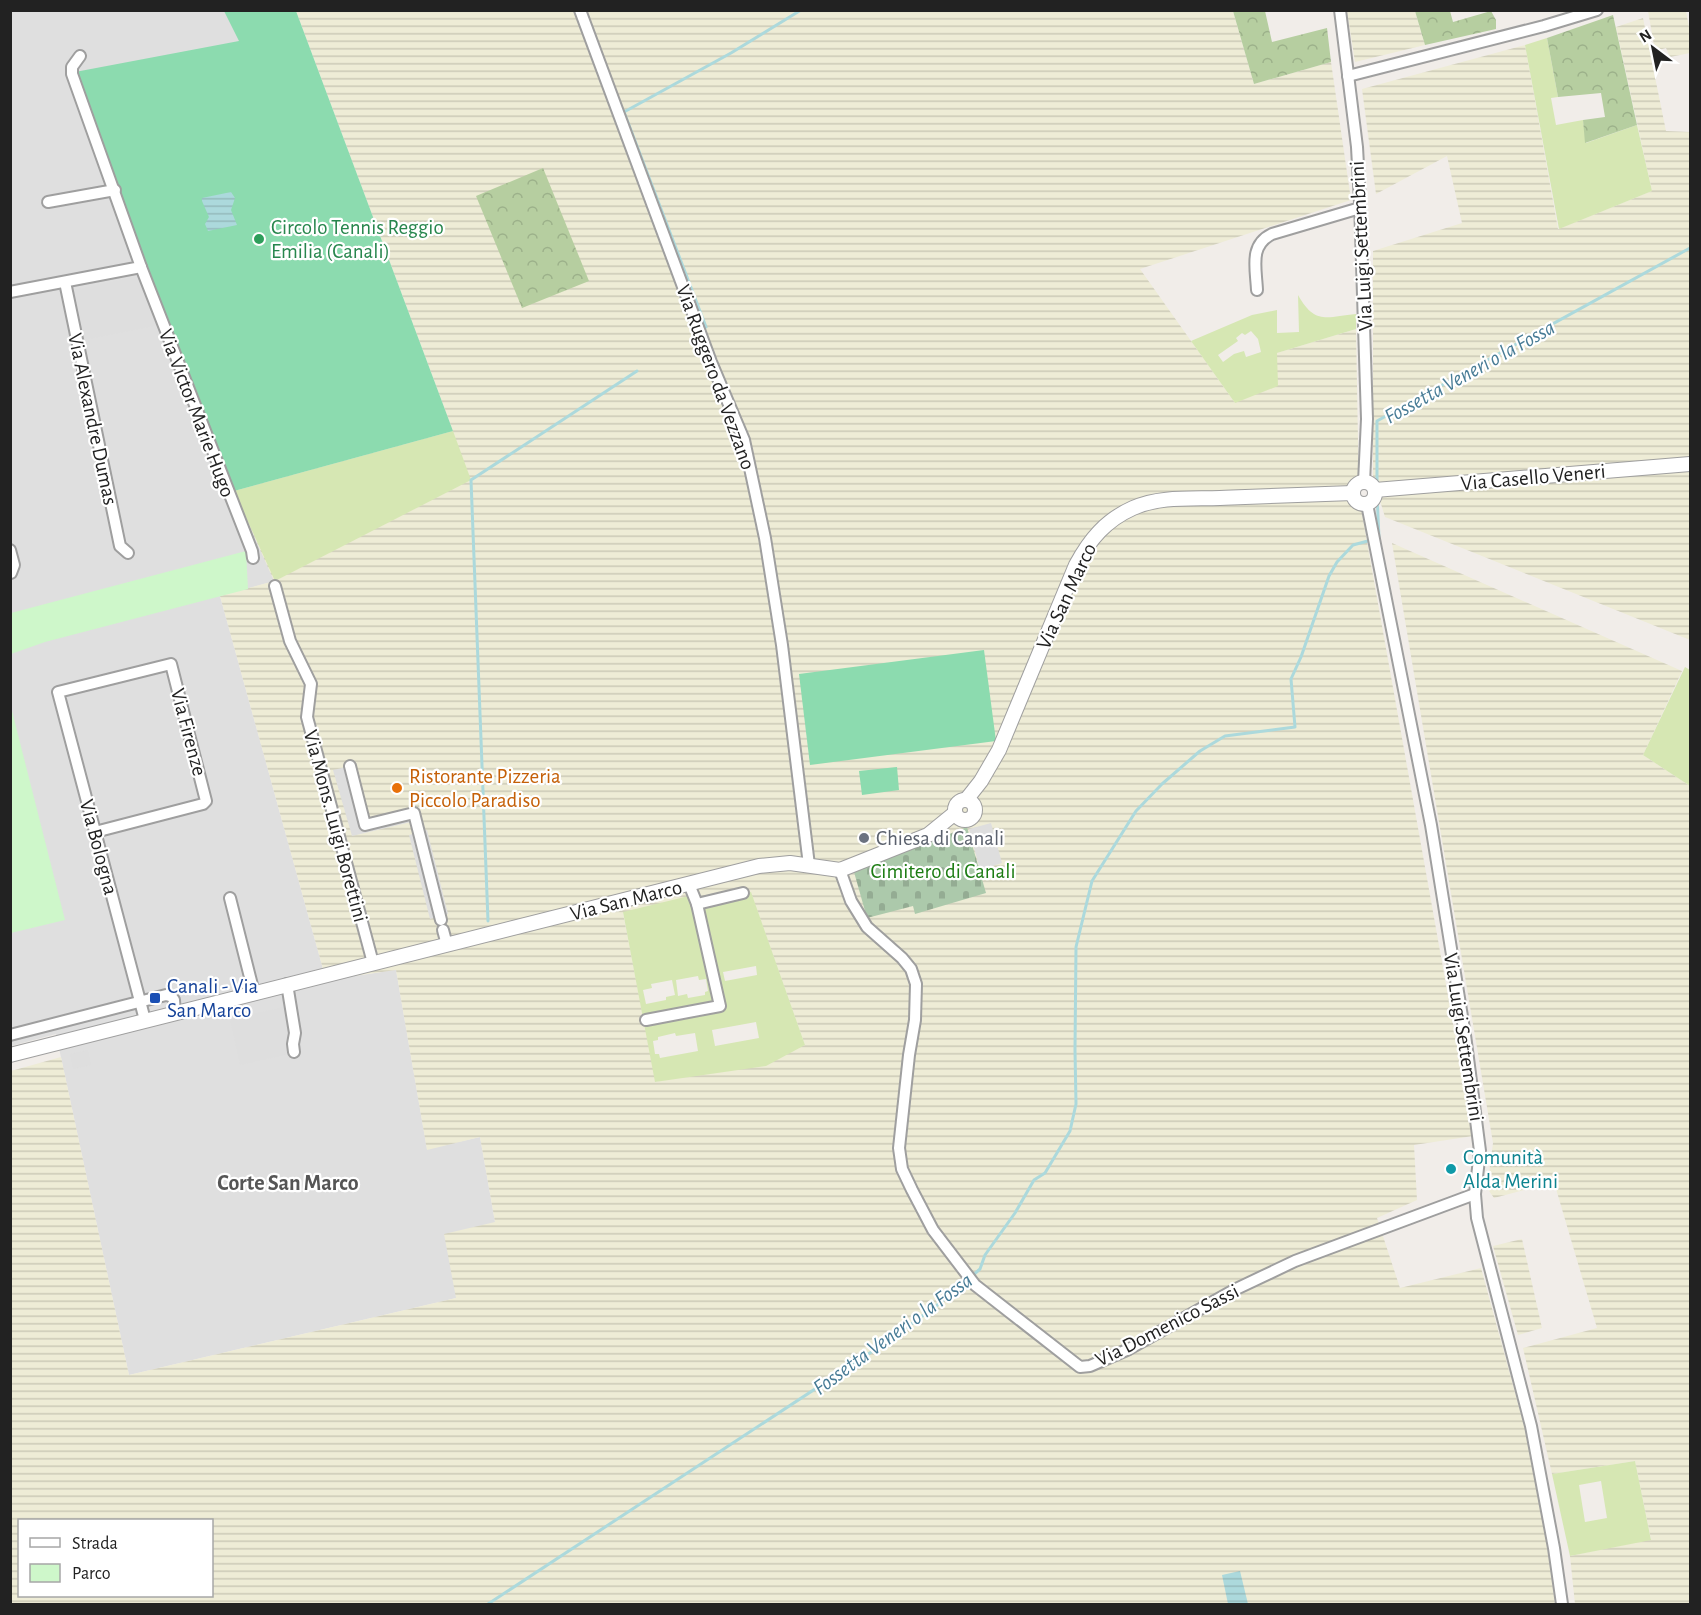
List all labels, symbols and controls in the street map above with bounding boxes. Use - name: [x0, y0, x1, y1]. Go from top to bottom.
- north arrow: [1623, 18, 1683, 78]
- text: N: [1637, 26, 1655, 46]
- street label: Via Luigi Settembrini: [1347, 160, 1376, 332]
- place label: Circolo Tennis Reggio Emilia (Canali): [271, 217, 444, 262]
- marker: Circolo Tennis Reggio Emilia (Canali): [252, 232, 266, 246]
- street label: Via Ruggero da Vezzano: [672, 282, 759, 473]
- water label: Fossetta Veneri o la Fossa: [1381, 316, 1558, 428]
- street label: Via Victor Marie Hugo: [155, 326, 238, 500]
- street label: Via Alexandre Dumas: [64, 331, 121, 507]
- street label: Via Casello Veneri: [1460, 461, 1606, 494]
- street label: Via San Marco: [1033, 540, 1100, 652]
- street label: Via Firenze: [167, 686, 210, 778]
- street label: Via Mons. Luigi Borettini: [300, 728, 371, 925]
- place label: Ristorante Pizzeria Piccolo Paradiso: [409, 766, 561, 811]
- marker: Ristorante Pizzeria Piccolo Paradiso: [390, 781, 404, 795]
- street label: Via Bologna: [76, 797, 121, 897]
- place label: Chiesa di Canali: [876, 828, 1004, 849]
- marker: Chiesa di Canali: [857, 831, 871, 845]
- park label: Cimitero di Canali: [870, 861, 1016, 882]
- street label: Via San Marco: [568, 876, 684, 925]
- street label: Via Luigi Settembrini: [1440, 951, 1487, 1123]
- place label: Canali - Via San Marco: [167, 976, 259, 1021]
- marker: Canali - Via San Marco: [148, 991, 162, 1005]
- place label: Comunità Alda Merini: [1463, 1147, 1558, 1192]
- marker: Comunità Alda Merini: [1444, 1162, 1458, 1176]
- district label: Corte San Marco: [217, 1172, 359, 1194]
- water label: Fossetta Veneri o la Fossa: [809, 1269, 976, 1399]
- street label: Via Domenico Sassi: [1092, 1280, 1242, 1371]
- legend: [18, 1519, 213, 1597]
- text: Strada: [72, 1535, 118, 1553]
- text: Parco: [72, 1565, 111, 1583]

